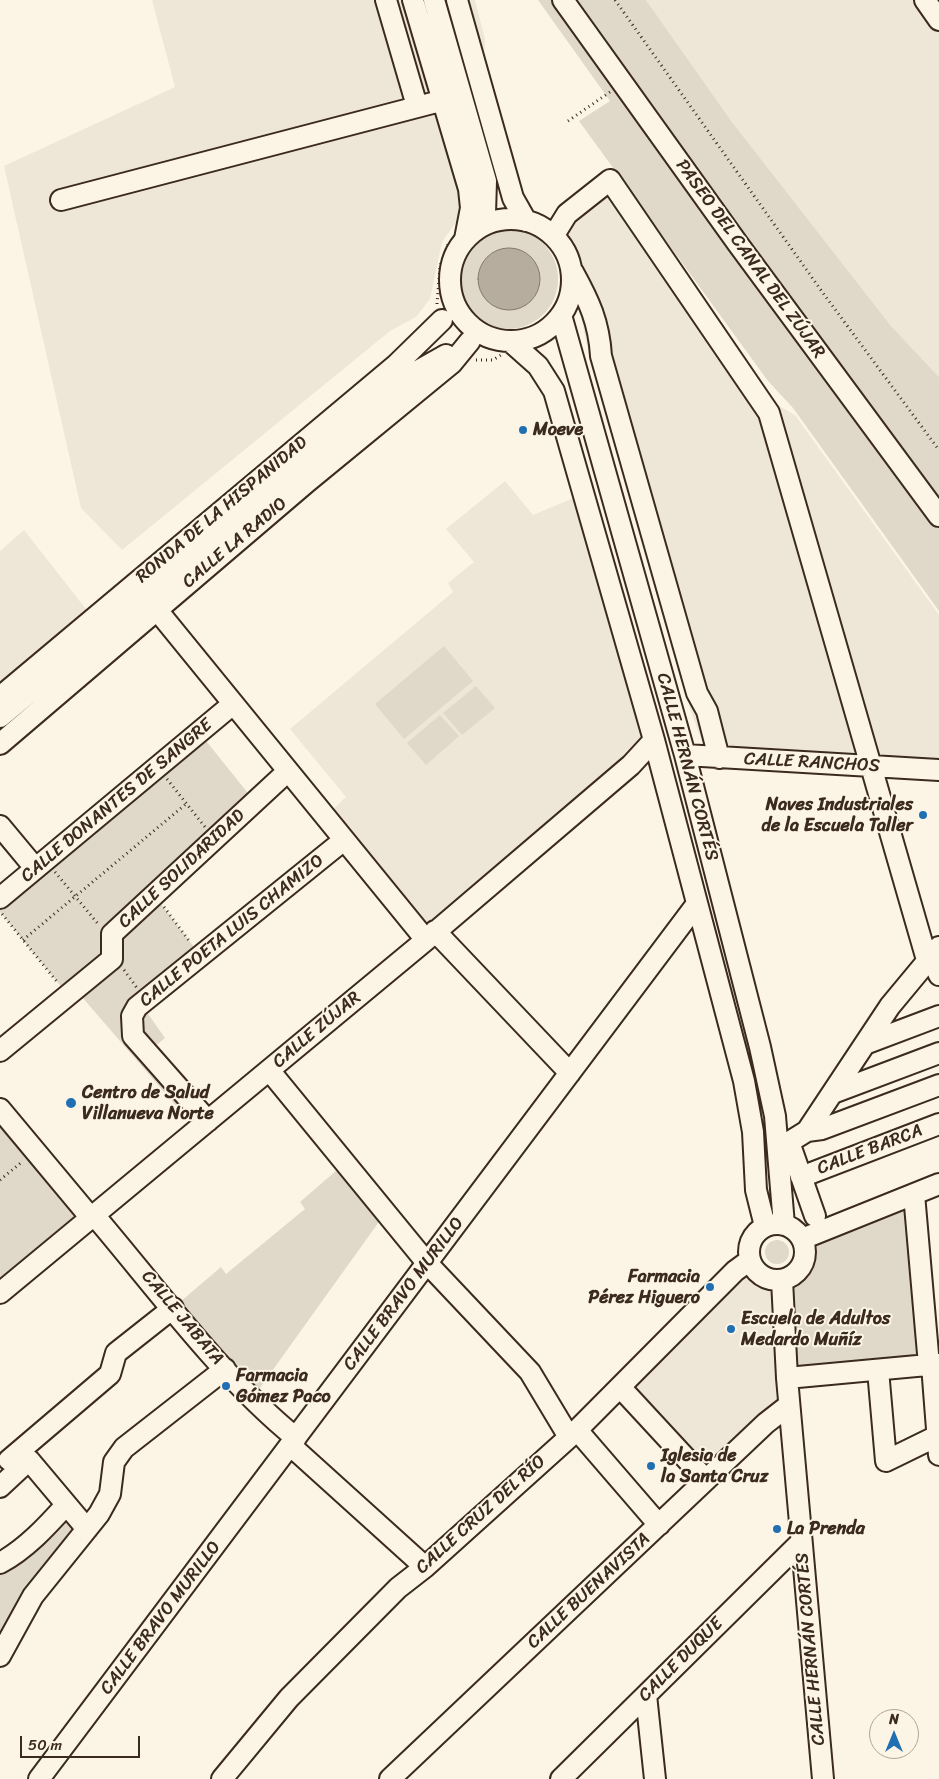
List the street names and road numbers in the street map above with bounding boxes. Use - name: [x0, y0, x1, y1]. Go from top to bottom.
- street label: PASEO DEL CANAL DEL ZÚJAR: [671, 155, 829, 363]
- street label: RONDA DE LA HISPANIDAD: [132, 432, 312, 588]
- street label: CALLE LA RADIO: [178, 493, 292, 593]
- street label: CALLE HERNÁN CORTÉS: [652, 671, 722, 863]
- street label: CALLE DONANTES DE SANGRE: [17, 715, 217, 887]
- street label: CALLE RANCHOS: [743, 749, 881, 777]
- street label: CALLE SOLIDARIDAD: [114, 805, 250, 933]
- street label: CALLE POETA LUIS CHAMIZO: [136, 850, 328, 1012]
- street label: CALLE ZÚJAR: [269, 987, 365, 1073]
- street label: CALLE BARCA: [814, 1120, 926, 1180]
- street label: CALLE BRAVO MURILLO: [339, 1213, 469, 1375]
- street label: CALLE JABATA: [136, 1267, 228, 1369]
- street label: CALLE CRUZ DEL RÍO: [412, 1451, 550, 1579]
- street label: CALLE BUENAVISTA: [523, 1528, 655, 1654]
- street label: CALLE BRAVO MURILLO: [96, 1537, 226, 1699]
- street label: CALLE HERNÁN CORTÉS: [792, 1552, 830, 1746]
- street label: CALLE DUQUE: [634, 1613, 728, 1707]

